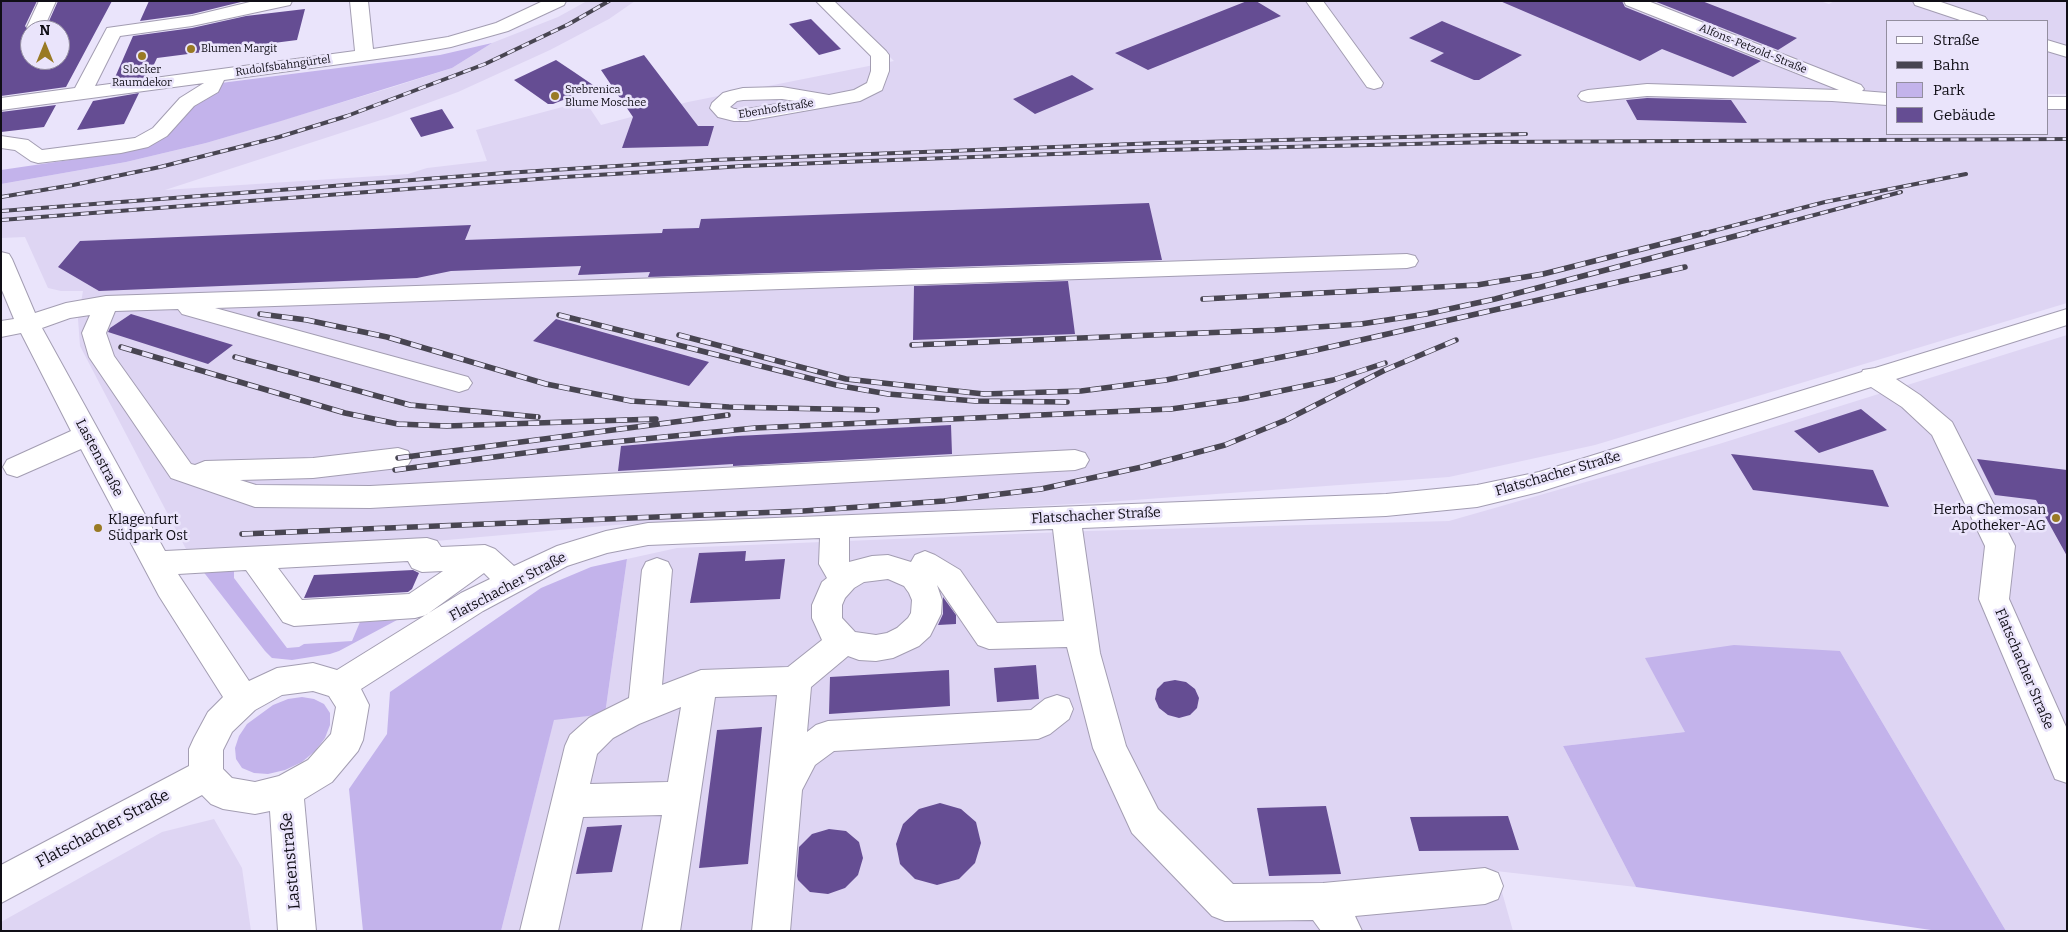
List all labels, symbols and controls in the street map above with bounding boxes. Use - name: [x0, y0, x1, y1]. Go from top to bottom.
- north arrow: [20, 20, 70, 70]
- legend: [1886, 20, 2048, 135]
- street label: Alfons-Petzold-Straße: [1697, 21, 1809, 77]
- text: N: [40, 22, 50, 39]
- text: Straße: [1933, 31, 1979, 49]
- place label: Blumen Margit: [201, 42, 277, 56]
- marker: Blumen Margit: [185, 43, 197, 55]
- marker: Slocker Raumdekor: [136, 50, 148, 62]
- street label: Rudolfsbahngürtel: [235, 53, 331, 79]
- text: Bahn: [1933, 56, 1969, 74]
- place label: Slocker Raumdekor: [112, 63, 172, 89]
- text: Park: [1933, 81, 1965, 99]
- place label: Srebrenica Blume Moschee: [565, 83, 646, 109]
- marker: Srebrenica Blume Moschee: [549, 90, 561, 102]
- street label: Ebenhofstraße: [737, 97, 815, 121]
- text: Gebäude: [1933, 106, 1996, 124]
- street label: Lastenstraße: [72, 416, 126, 500]
- street label: Flatschacher Straße: [1493, 448, 1623, 500]
- place label: Herba Chemosan Apotheker-AG: [1933, 502, 2046, 534]
- street label: Flatschacher Straße: [1031, 504, 1161, 528]
- place label: Klagenfurt Südpark Ost: [108, 512, 188, 544]
- marker: Herba Chemosan Apotheker-AG: [2050, 512, 2062, 524]
- marker: Klagenfurt Südpark Ost: [92, 522, 104, 534]
- street label: Flatschacher Straße: [447, 549, 569, 625]
- street label: Flatschacher Straße: [1991, 606, 2057, 732]
- street label: Flatschacher Straße: [33, 786, 173, 872]
- street label: Lastenstraße: [277, 812, 305, 910]

